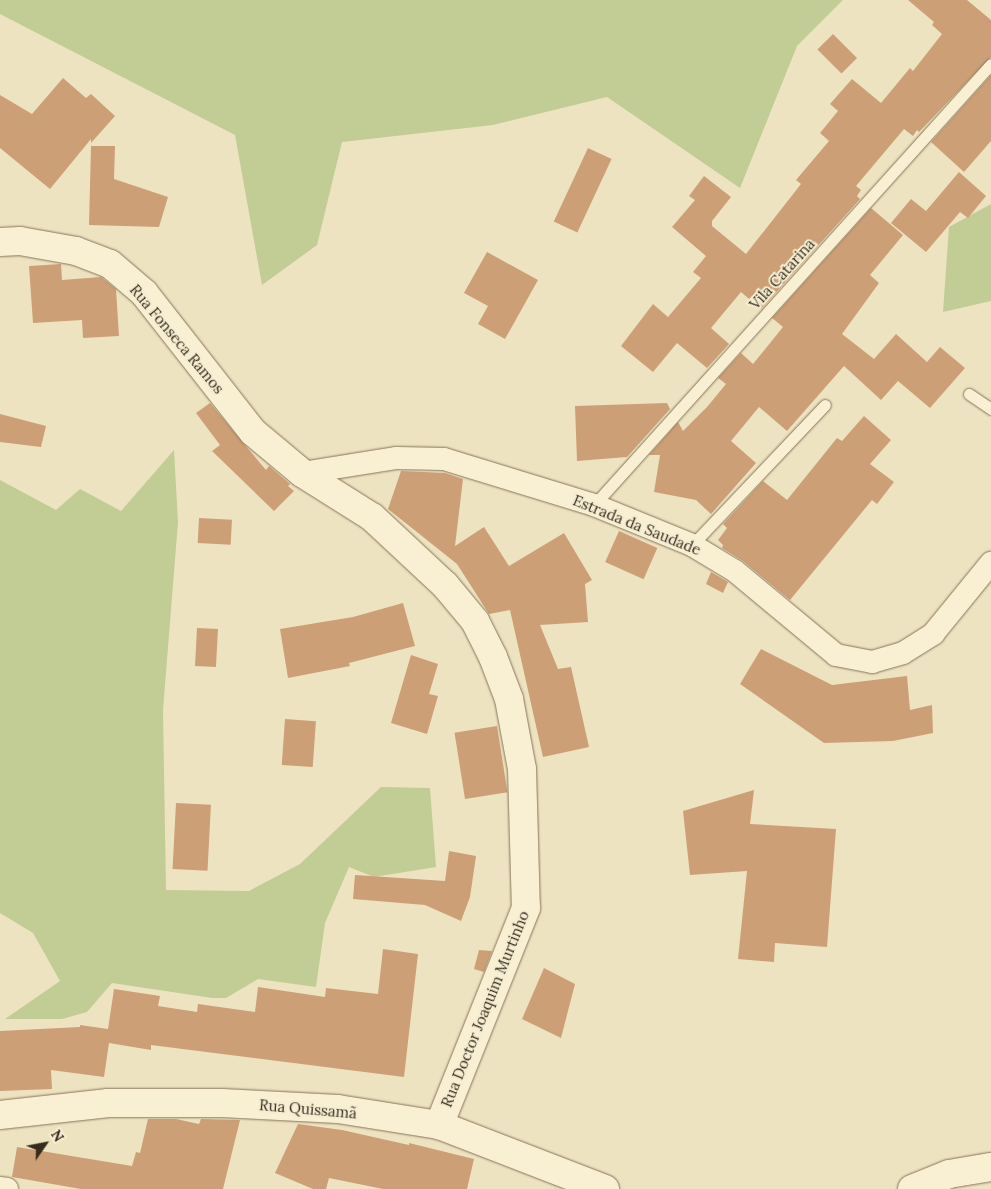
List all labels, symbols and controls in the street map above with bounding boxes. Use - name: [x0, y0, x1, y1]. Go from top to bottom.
- street label: Vila Catarina: [746, 235, 818, 313]
- street label: Rua Fonseca Ramos: [126, 281, 228, 397]
- street label: Estrada da Saudade: [570, 491, 704, 559]
- street label: Rua Doctor Joaquim Murtinho: [437, 908, 533, 1110]
- street label: Rua Quissamã: [258, 1096, 358, 1122]
- north arrow: [20, 1119, 70, 1169]
- text: N: [47, 1126, 68, 1145]

